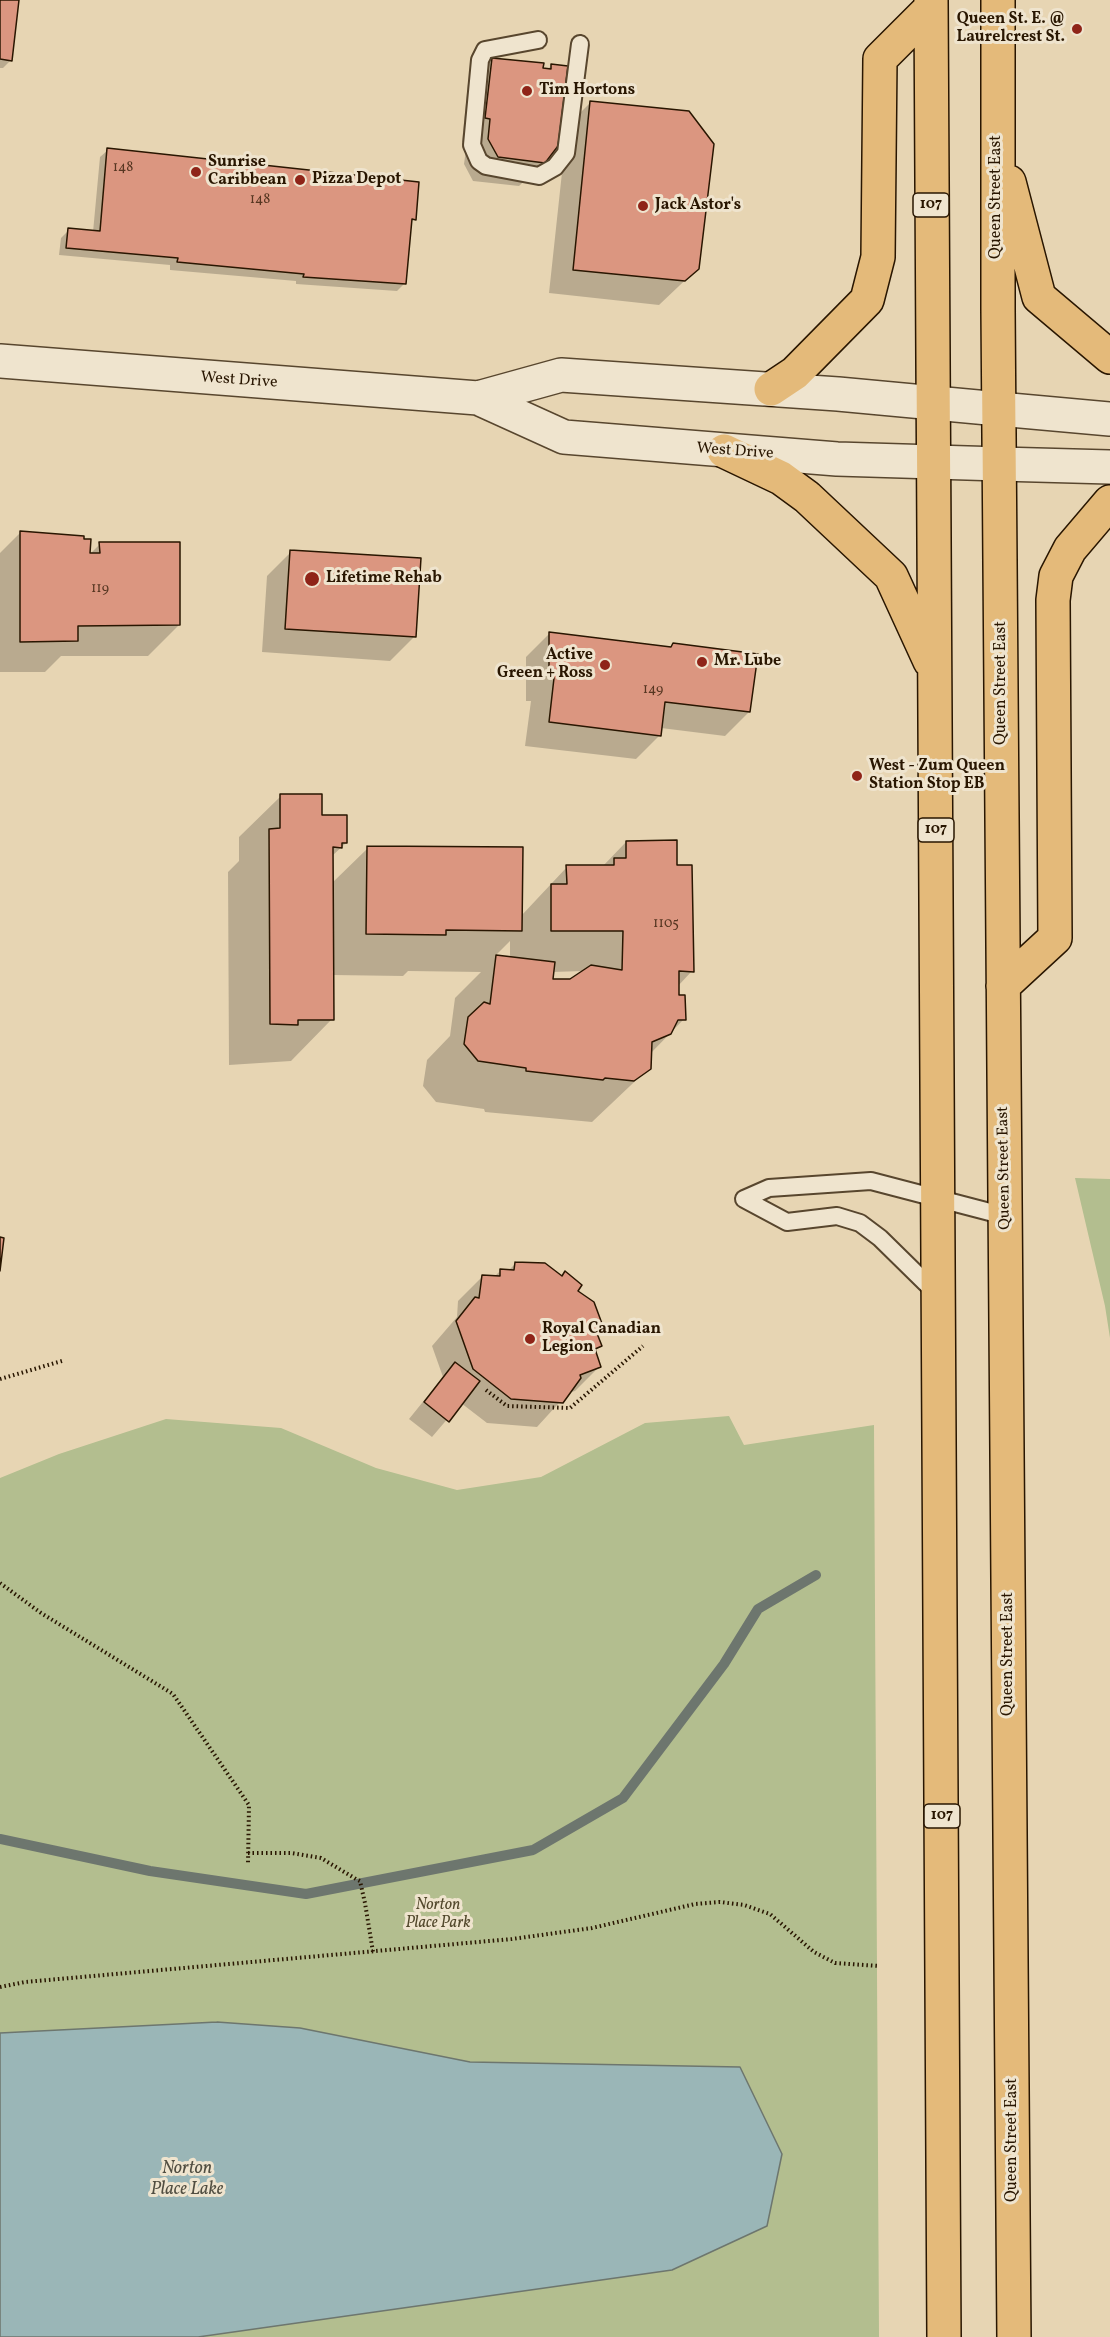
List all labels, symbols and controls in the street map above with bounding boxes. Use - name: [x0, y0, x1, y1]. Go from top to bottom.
- place label: Queen St. E. @ Laurelcrest St.: [957, 10, 1065, 48]
- marker: Queen St. E. @ Laurelcrest St.: [1070, 22, 1084, 36]
- place label: Tim Hortons: [539, 81, 635, 101]
- marker: Tim Hortons: [520, 84, 534, 98]
- street label: Queen Street East: [987, 135, 1007, 259]
- place label: Sunrise Caribbean: [208, 153, 287, 191]
- house number: 148: [113, 160, 133, 176]
- marker: Sunrise Caribbean: [189, 165, 203, 179]
- place label: Pizza Depot: [312, 170, 401, 190]
- marker: Pizza Depot: [293, 173, 307, 187]
- house number: 148: [250, 192, 270, 208]
- road number: 107: [913, 193, 949, 217]
- place label: Jack Astor's: [655, 196, 741, 216]
- marker: Jack Astor's: [636, 199, 650, 213]
- street label: West Drive: [200, 369, 278, 393]
- street label: West Drive: [696, 440, 774, 464]
- place label: Lifetime Rehab: [326, 569, 442, 589]
- marker: Lifetime Rehab: [303, 570, 321, 588]
- house number: 119: [91, 581, 109, 597]
- street label: Queen Street East: [992, 621, 1012, 745]
- place label: Active Green + Ross: [497, 646, 593, 684]
- place label: Mr. Lube: [714, 652, 781, 672]
- marker: Mr. Lube: [695, 655, 709, 669]
- marker: Active Green + Ross: [598, 658, 612, 672]
- house number: 149: [643, 682, 663, 698]
- place label: West - Zum Queen Station Stop EB: [869, 757, 1005, 795]
- marker: West - Zum Queen Station Stop EB: [850, 769, 864, 783]
- road number: 107: [918, 818, 954, 842]
- house number: 1105: [653, 916, 679, 932]
- street label: Queen Street East: [994, 1106, 1016, 1230]
- place label: Royal Canadian Legion: [542, 1320, 661, 1358]
- marker: Royal Canadian Legion: [523, 1332, 537, 1346]
- street label: Queen Street East: [999, 1592, 1019, 1716]
- road number: 107: [924, 1804, 960, 1828]
- park label: Norton Place Park: [405, 1896, 471, 1934]
- street label: Queen Street East: [1003, 2078, 1023, 2202]
- water label: Norton Place Lake: [151, 2159, 223, 2202]

